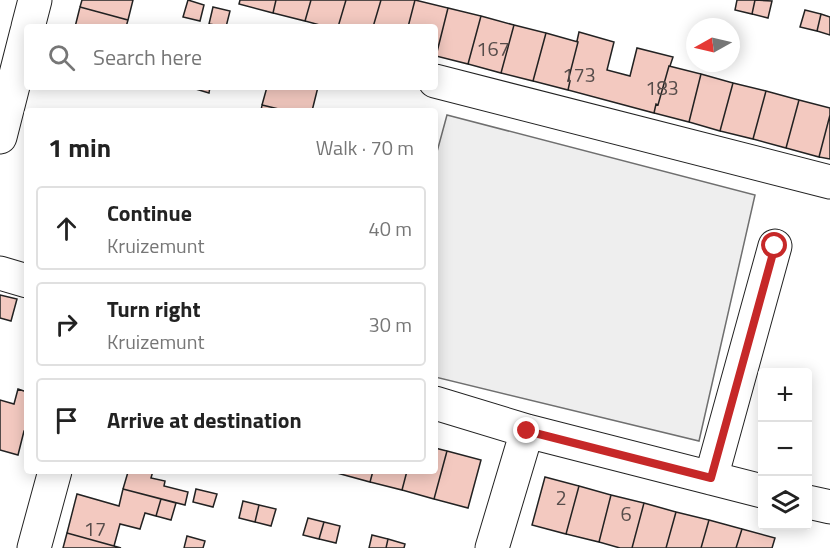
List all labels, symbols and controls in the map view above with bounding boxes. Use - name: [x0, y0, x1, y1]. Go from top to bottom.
- north arrow: [686, 18, 740, 72]
- search box: [24, 24, 438, 90]
- house number: 167: [476, 33, 510, 64]
- text: Search here: [93, 40, 202, 74]
- icon: search: [45, 41, 78, 74]
- house number: 173: [562, 59, 596, 90]
- house number: 183: [645, 72, 679, 103]
- text: 1 min: [48, 128, 111, 167]
- text: Walk · 70 m: [316, 132, 414, 163]
- text: Continue: [107, 196, 192, 230]
- icon: ahead: [50, 212, 83, 245]
- text: 40 m: [368, 213, 412, 244]
- text: Kruizemunt: [107, 230, 204, 261]
- route start: [761, 232, 787, 258]
- text: Turn right: [107, 292, 201, 326]
- icon: right: [50, 308, 83, 341]
- text: 30 m: [368, 309, 412, 340]
- text: Kruizemunt: [107, 326, 204, 357]
- map controls: [758, 368, 812, 530]
- button: +: [758, 368, 812, 422]
- text: Arrive at destination: [107, 403, 302, 437]
- icon: arrive: [50, 404, 83, 437]
- route end: [513, 417, 539, 443]
- button: −: [758, 422, 812, 476]
- button: layers: [758, 476, 812, 530]
- house number: 2: [555, 482, 567, 513]
- house number: 6: [620, 498, 632, 529]
- house number: 17: [84, 513, 106, 544]

